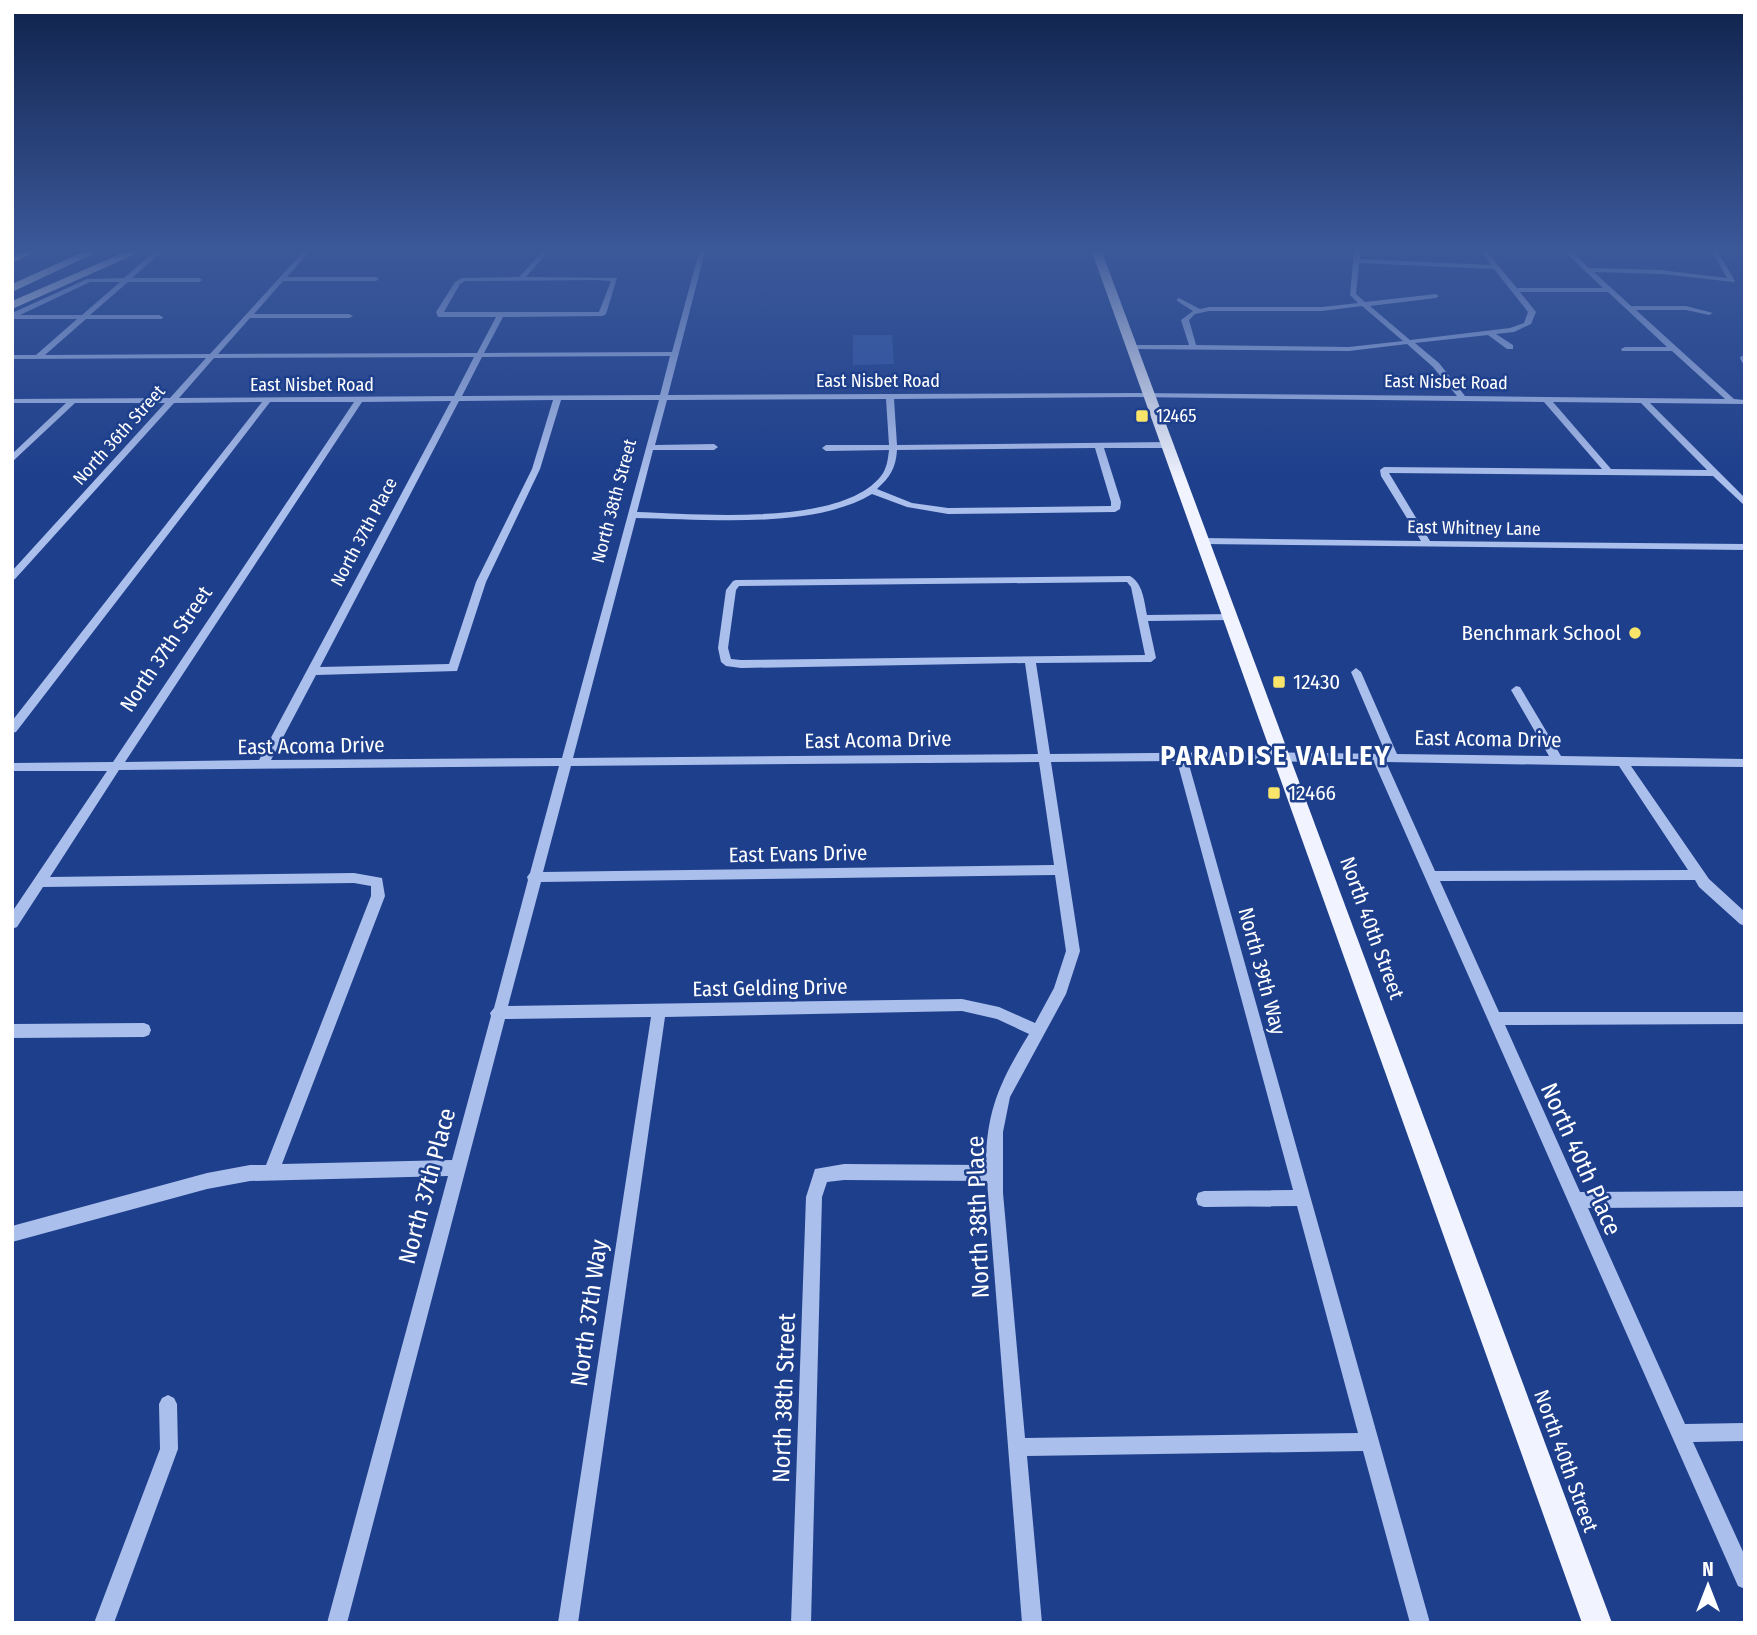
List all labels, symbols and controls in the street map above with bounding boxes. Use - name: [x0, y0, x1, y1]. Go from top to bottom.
- street label: East Nisbet Road: [816, 370, 940, 392]
- street label: East Nisbet Road: [1384, 370, 1508, 394]
- street label: East Nisbet Road: [250, 374, 374, 396]
- street label: North 36th Street: [68, 380, 170, 490]
- place label: 12465: [1156, 405, 1196, 427]
- marker: 12465: [1134, 408, 1150, 424]
- street label: North 38th Street: [587, 437, 641, 565]
- street label: North 37th Place: [326, 474, 402, 590]
- street label: East Whitney Lane: [1407, 516, 1541, 540]
- street label: North 37th Street: [114, 581, 218, 717]
- place label: Benchmark School: [1461, 620, 1621, 646]
- marker: Benchmark School: [1627, 625, 1643, 641]
- place label: 12430: [1293, 669, 1340, 695]
- marker: 12430: [1271, 674, 1287, 690]
- street label: East Acoma Drive: [1414, 725, 1562, 753]
- street label: East Acoma Drive: [804, 726, 952, 754]
- street label: East Acoma Drive: [237, 732, 385, 760]
- district label: PARADISE VALLEY: [1160, 739, 1392, 772]
- place label: 12466: [1288, 780, 1336, 806]
- marker: 12466: [1266, 785, 1282, 801]
- street label: East Evans Drive: [728, 840, 868, 868]
- street label: North 40th Street: [1334, 853, 1410, 1003]
- street label: North 39th Way: [1233, 904, 1292, 1038]
- street label: East Gelding Drive: [692, 974, 848, 1002]
- street label: North 40th Place: [1535, 1078, 1627, 1240]
- street label: North 37th Place: [393, 1105, 461, 1267]
- street label: North 38th Place: [961, 1135, 995, 1299]
- street label: North 37th Way: [565, 1238, 613, 1388]
- street label: North 38th Street: [767, 1313, 801, 1483]
- street label: North 40th Street: [1528, 1386, 1604, 1536]
- north arrow: [1673, 1551, 1743, 1621]
- text: N: [1702, 1558, 1714, 1581]

